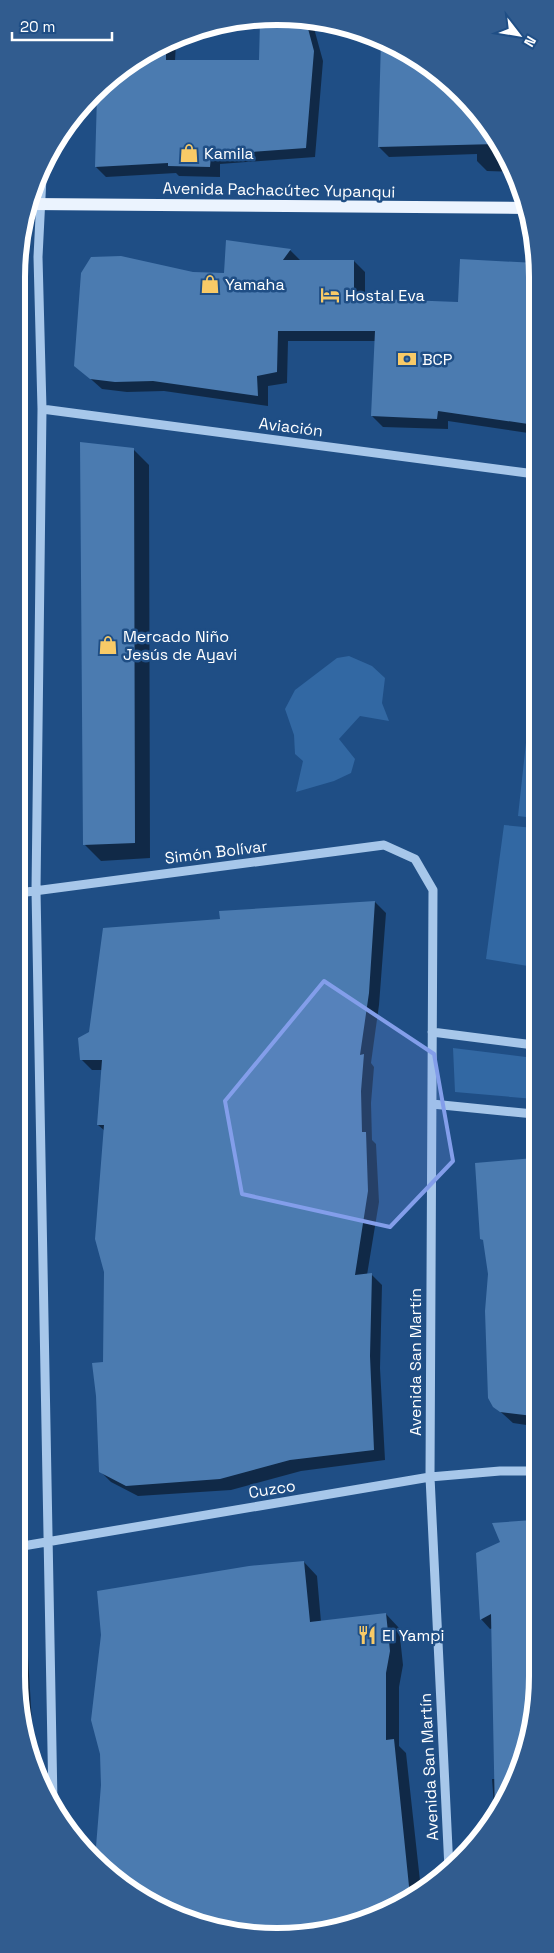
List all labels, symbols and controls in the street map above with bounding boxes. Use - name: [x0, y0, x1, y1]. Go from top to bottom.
- scale bar: [12, 10, 112, 42]
- north arrow: [494, 10, 544, 60]
- text: 20 m: [20, 17, 55, 36]
- text: N: [520, 33, 540, 50]
- shop icon: Kamila: [178, 142, 200, 164]
- place label: Kamila: [204, 143, 254, 164]
- street label: Avenida Pachacútec Yupanqui: [162, 177, 396, 203]
- shop icon: Yamaha: [199, 273, 221, 295]
- place label: Yamaha: [225, 274, 285, 295]
- hotel icon: Hostal Eva: [319, 284, 341, 306]
- place label: Hostal Eva: [345, 285, 425, 306]
- bank icon: BCP: [396, 348, 418, 370]
- place label: BCP: [422, 349, 453, 370]
- street label: Aviación: [258, 413, 324, 441]
- place label: Mercado Niño Jesús de Ayavi: [123, 626, 237, 665]
- shop icon: Mercado Niño Jesús de Ayavi: [97, 634, 119, 656]
- street label: Simón Bolívar: [163, 835, 269, 869]
- street label: Avenida San Martín: [405, 1288, 426, 1436]
- street label: Cuzco: [247, 1475, 297, 1503]
- restaurant icon: El Yampi: [356, 1624, 378, 1646]
- place label: El Yampi: [382, 1625, 444, 1646]
- street label: Avenida San Martín: [415, 1693, 443, 1841]

